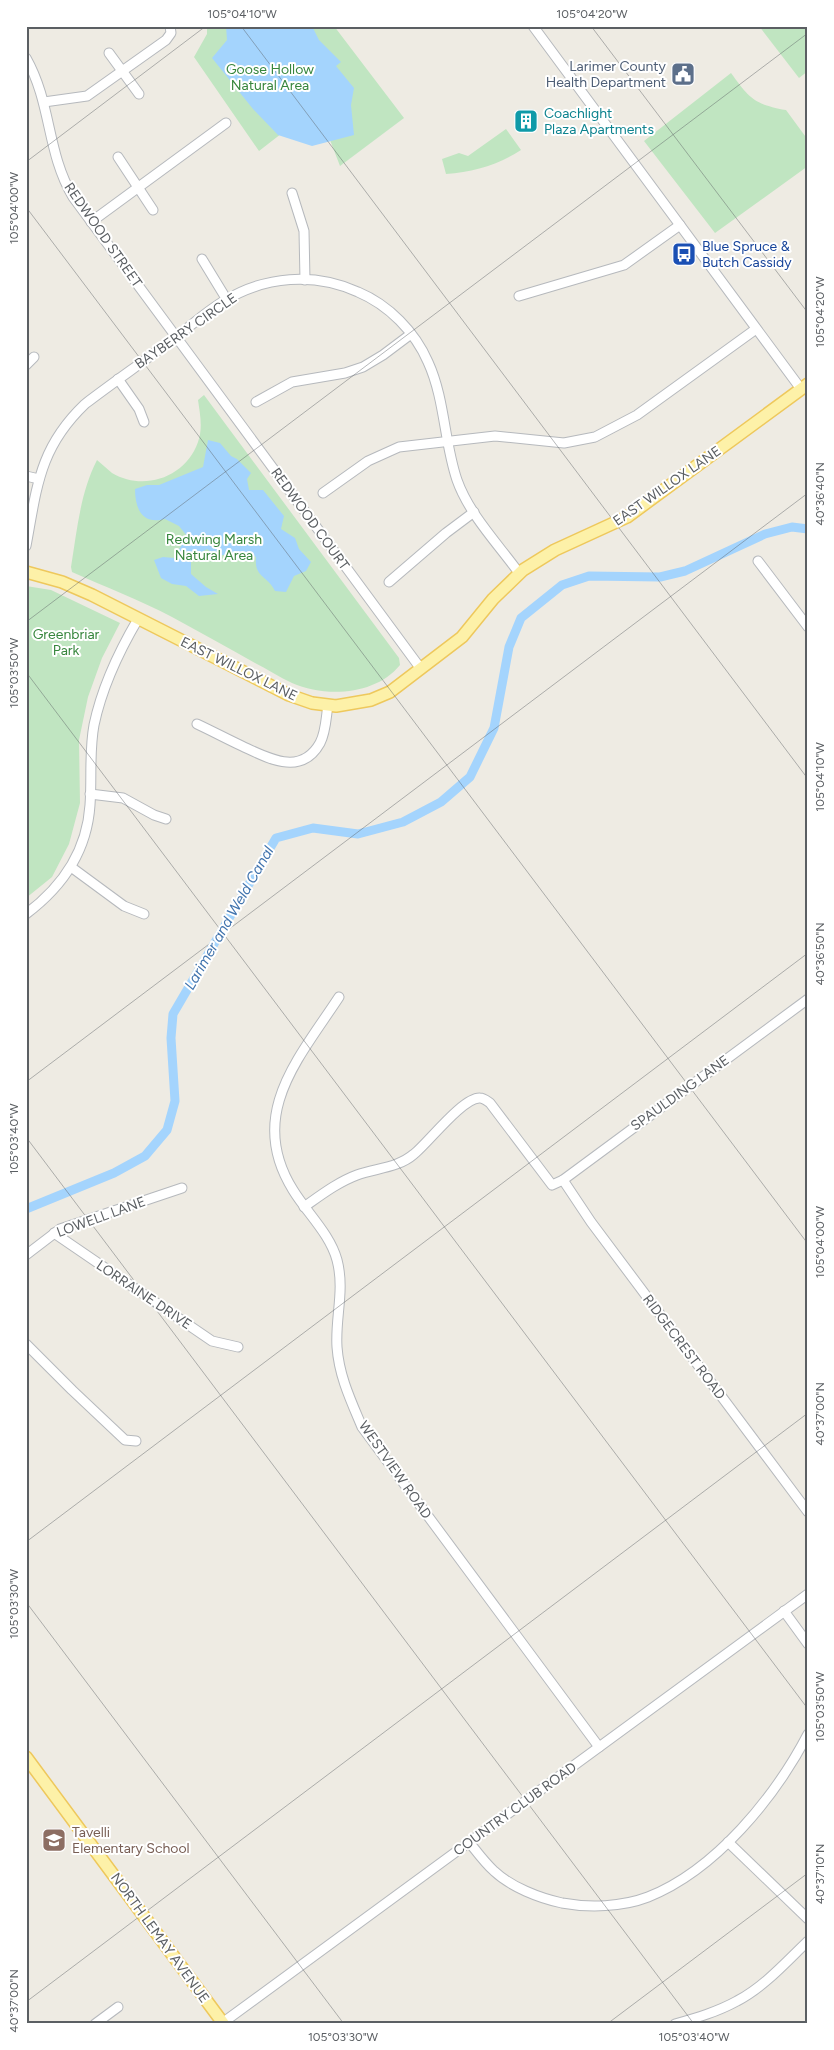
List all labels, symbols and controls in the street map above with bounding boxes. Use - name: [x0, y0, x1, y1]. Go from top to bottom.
- text: 105°04'10"W: [207, 7, 277, 21]
- text: 105°04'20"W: [556, 7, 628, 21]
- place label: Larimer County Health Department: [546, 58, 667, 91]
- park label: Goose Hollow Natural Area: [226, 61, 314, 94]
- public building icon: Larimer County Health Department: [670, 61, 696, 87]
- place label: Coachlight Plaza Apartments: [544, 105, 654, 138]
- building icon: Coachlight Plaza Apartments: [513, 108, 539, 134]
- text: 105°04'00"W: [7, 171, 21, 244]
- street label: REDWOOD STREET: [60, 179, 146, 291]
- place label: Blue Spruce & Butch Cassidy: [702, 238, 792, 271]
- bus stop icon: Blue Spruce & Butch Cassidy: [671, 241, 697, 267]
- text: 105°04'20"W: [813, 276, 827, 348]
- street label: BAYBERRY CIRCLE: [132, 289, 240, 373]
- street label: EAST WILLOX LANE: [610, 442, 724, 530]
- text: 40°36'40"N: [813, 462, 827, 526]
- street label: REDWOOD COURT: [267, 465, 353, 574]
- park label: Redwing Marsh Natural Area: [166, 531, 262, 564]
- park label: Greenbriar Park: [33, 626, 100, 659]
- street label: EAST WILLOX LANE: [178, 633, 300, 705]
- text: 105°03'50"W: [7, 637, 21, 708]
- text: 105°04'10"W: [813, 742, 827, 812]
- water label: Larimer and Weld Canal: [181, 843, 278, 993]
- text: 40°36'50"N: [813, 922, 827, 986]
- street label: SPAULDING LANE: [627, 1052, 733, 1134]
- text: 105°03'40"W: [7, 1103, 21, 1175]
- street label: LOWELL LANE: [54, 1193, 148, 1241]
- text: 105°04'00"W: [813, 1205, 827, 1278]
- street label: LORRAINE DRIVE: [93, 1257, 195, 1333]
- street label: RIDGECREST ROAD: [639, 1291, 729, 1403]
- text: 40°37'00"N: [813, 1382, 827, 1446]
- street label: WESTVIEW ROAD: [355, 1418, 435, 1522]
- text: 105°03'30"W: [7, 1568, 21, 1639]
- text: 105°03'50"W: [813, 1671, 827, 1742]
- street label: COUNTRY CLUB ROAD: [450, 1759, 580, 1859]
- place label: Tavelli Elementary School: [72, 1824, 190, 1857]
- school or university icon: Tavelli Elementary School: [41, 1827, 67, 1853]
- text: 40°37'10"N: [813, 1844, 827, 1904]
- street label: NORTH LEMAY AVENUE: [107, 1870, 213, 2006]
- text: 40°37'00"N: [7, 1969, 21, 2033]
- text: 105°03'30"W: [308, 2030, 379, 2044]
- text: 105°03'40"W: [658, 2030, 730, 2044]

